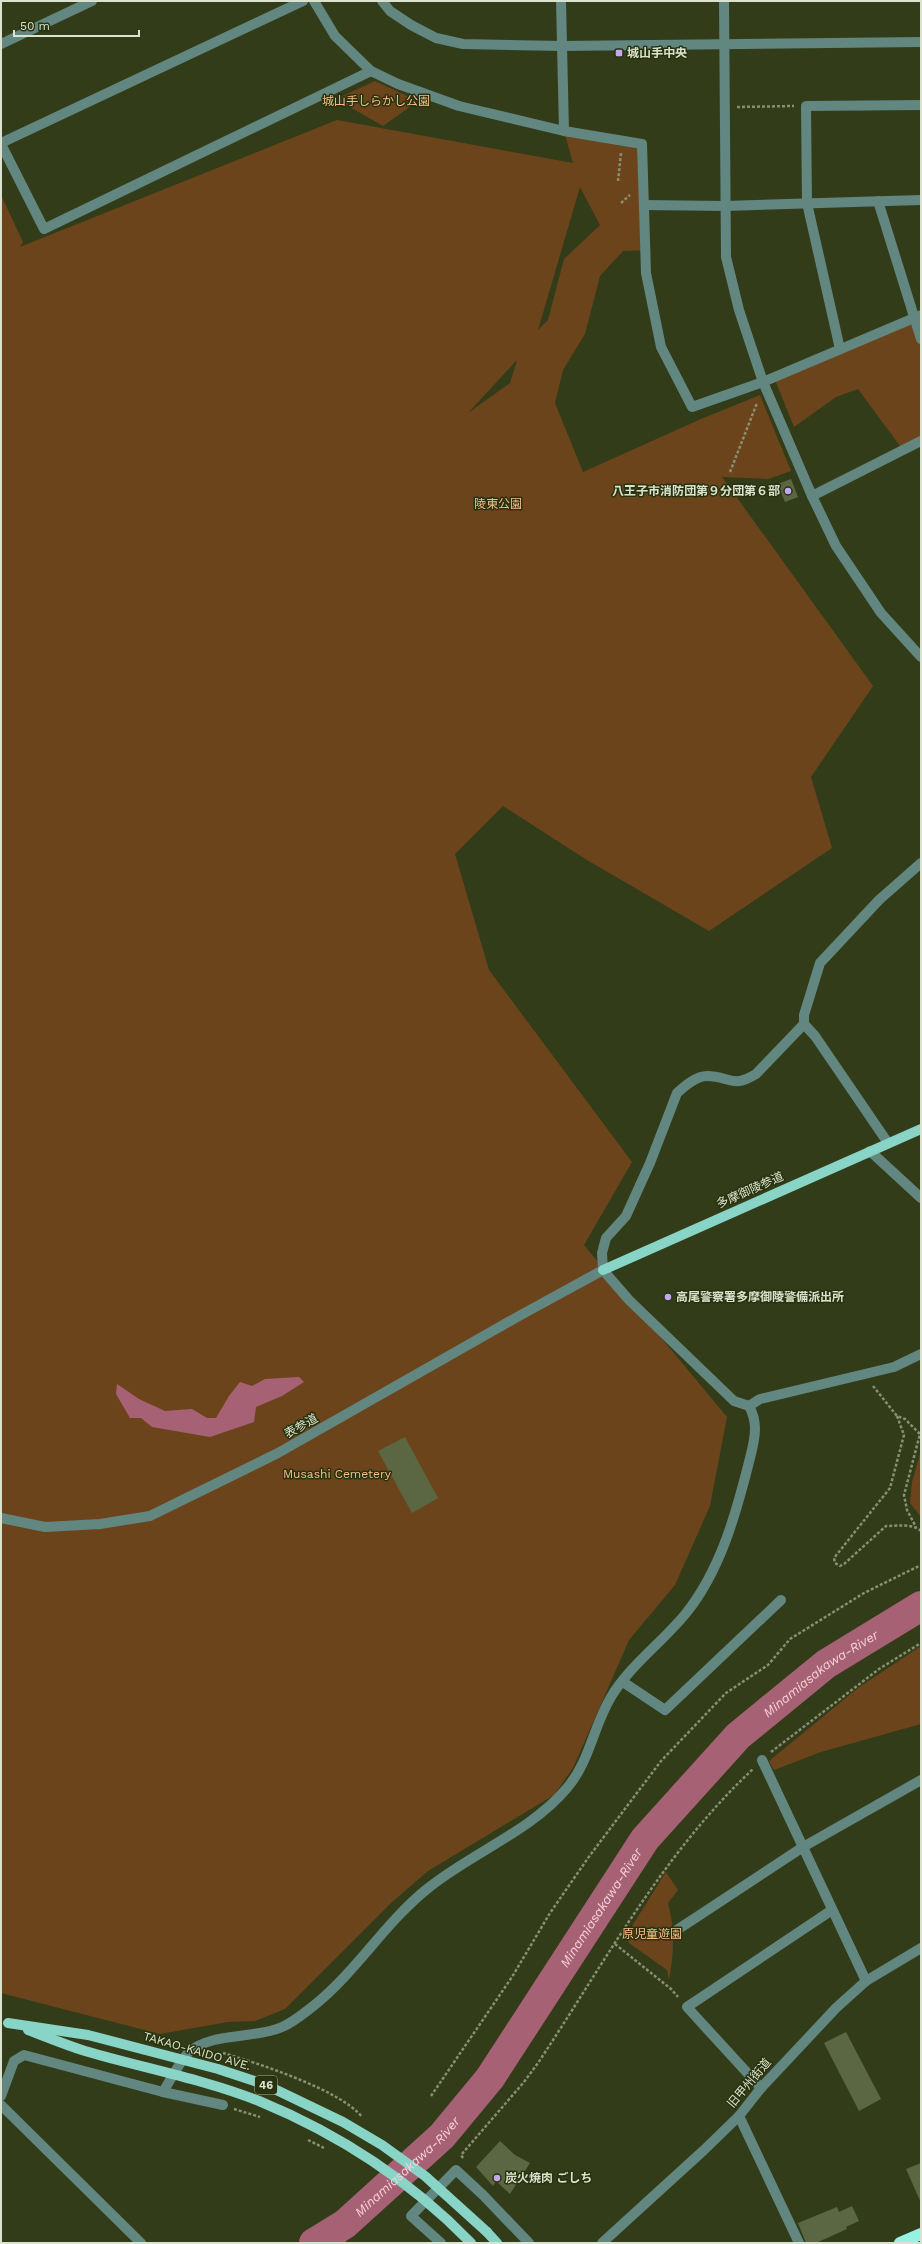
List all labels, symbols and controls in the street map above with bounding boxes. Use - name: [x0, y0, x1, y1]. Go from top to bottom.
- scale bar: [14, 12, 139, 38]
- text: 50 m: [20, 19, 50, 33]
- place label: 城山手中央: [627, 46, 687, 60]
- marker: 城山手中央: [614, 48, 624, 58]
- park label: 城山手しらかし公園: [322, 94, 430, 108]
- place label: 八王子市消防団第９分団第６部: [612, 484, 780, 498]
- marker: 八王子市消防団第９分団第６部: [783, 486, 793, 496]
- park label: 陵東公園: [474, 497, 522, 511]
- street label: 多摩御陵参道: [714, 1169, 786, 1211]
- place label: 高尾警察署多摩御陵警備派出所: [676, 1290, 844, 1304]
- marker: 高尾警察署多摩御陵警備派出所: [663, 1292, 673, 1302]
- street label: 表参道: [281, 1411, 320, 1441]
- park label: Musashi Cemetery: [283, 1467, 392, 1481]
- water label: Minamiasakawa-River: [760, 1626, 881, 1720]
- water label: Minamiasakawa-River: [557, 1844, 645, 1970]
- park label: 原児童遊園: [622, 1927, 682, 1941]
- street label: TAKAO-KAIDO AVE.: [142, 2029, 252, 2073]
- street label: 旧甲州街道: [724, 2056, 774, 2110]
- road number: 46: [255, 2076, 277, 2094]
- water label: Minamiasakawa-River: [351, 2113, 463, 2219]
- place label: 炭火焼肉 ごしち: [505, 2171, 592, 2185]
- marker: 炭火焼肉 ごしち: [492, 2173, 502, 2183]

